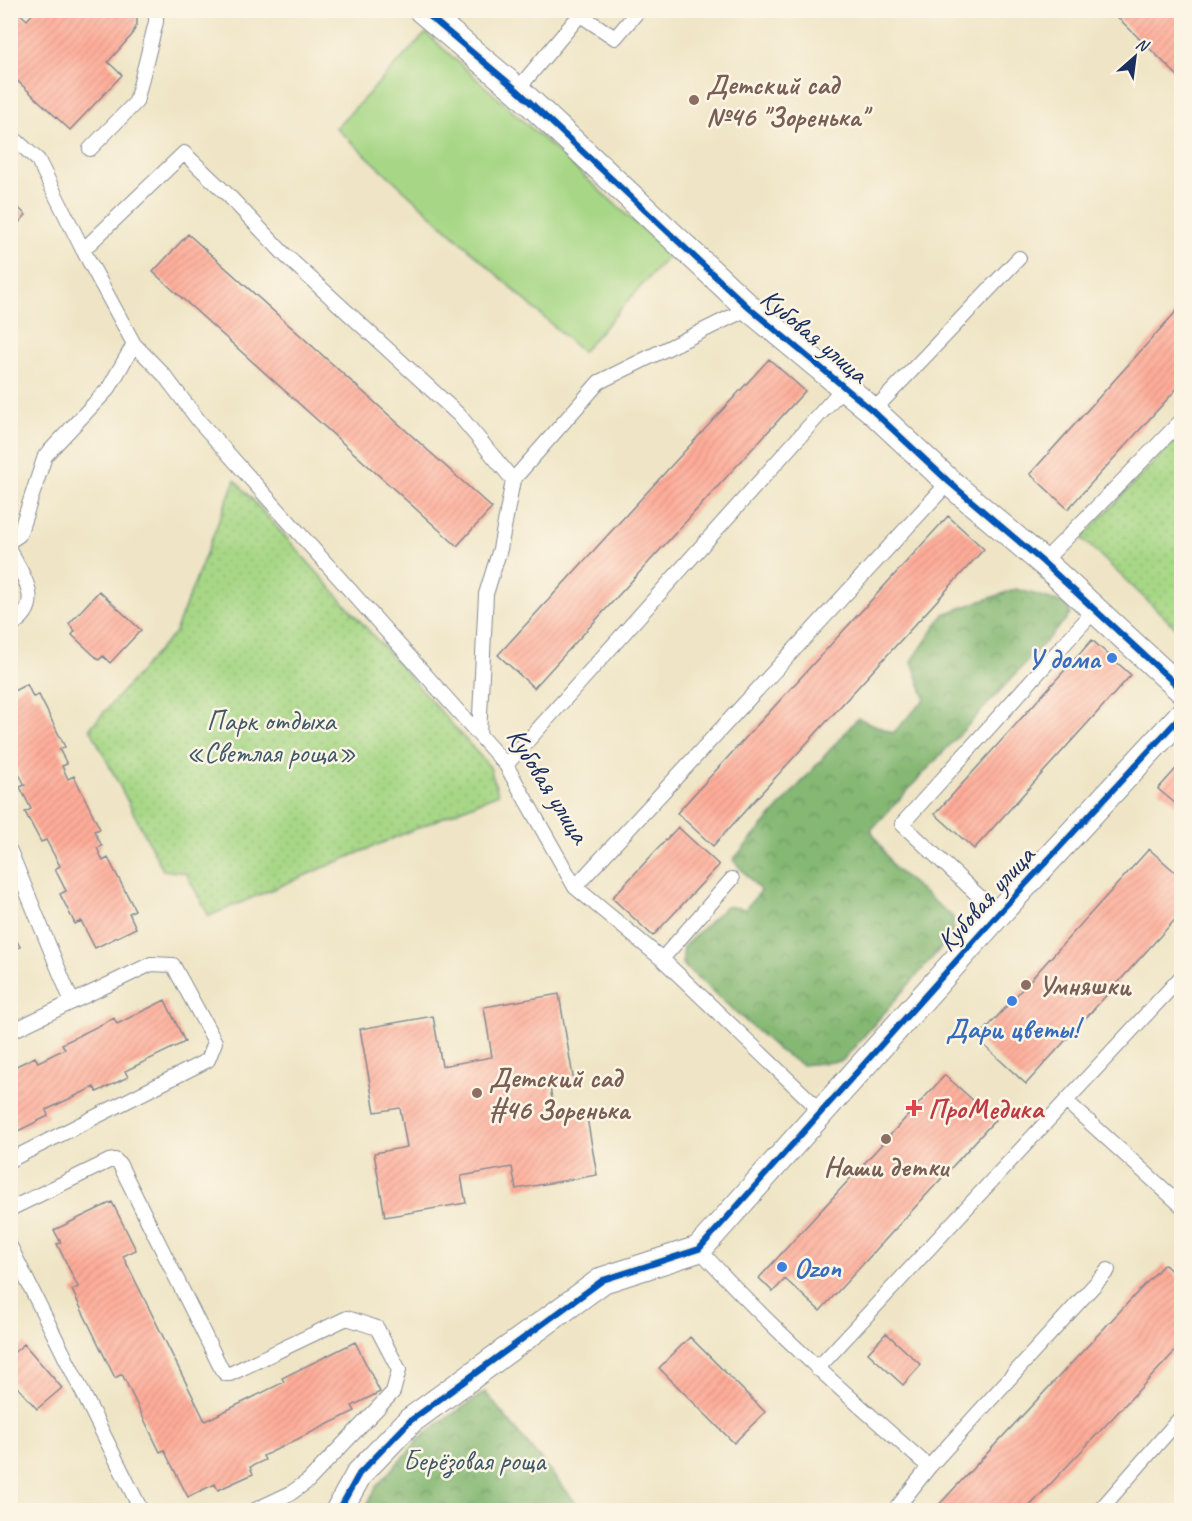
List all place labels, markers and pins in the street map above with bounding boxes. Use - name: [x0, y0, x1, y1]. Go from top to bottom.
- place label: Детский сад №46 "Зоренька": [706, 67, 873, 134]
- marker: Детский сад №46 "Зоренька": [687, 93, 701, 107]
- place label: У дома: [1027, 641, 1102, 676]
- marker: У дома: [1105, 651, 1119, 665]
- place label: Умняшки: [1038, 968, 1132, 1003]
- marker: Умняшки: [1019, 978, 1033, 992]
- marker: Дари цветы!: [1005, 994, 1019, 1008]
- place label: Дари цветы!: [946, 1011, 1084, 1046]
- place label: Детский сад #46 Зоренька: [489, 1060, 632, 1127]
- marker: Детский сад #46 Зоренька: [470, 1086, 484, 1100]
- place label: ПроМедика: [928, 1091, 1046, 1126]
- marker: ПроМедика: [905, 1099, 923, 1117]
- marker: Наши детки: [879, 1132, 893, 1146]
- place label: Наши детки: [824, 1149, 951, 1184]
- place label: Ozon: [794, 1250, 842, 1285]
- marker: Ozon: [775, 1260, 789, 1274]

